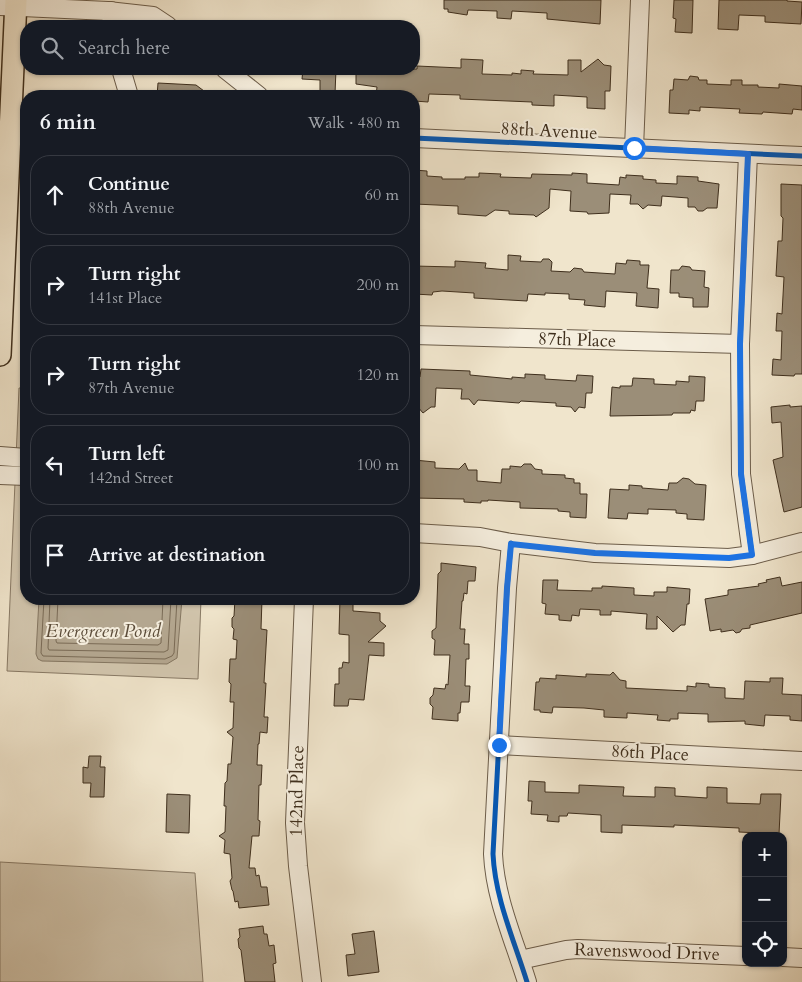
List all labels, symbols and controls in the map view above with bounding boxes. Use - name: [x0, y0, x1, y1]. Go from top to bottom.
- search box: [20, 20, 420, 75]
- icon: search: [38, 34, 66, 62]
- text: Search here: [78, 35, 170, 61]
- text: 6 min: [40, 108, 96, 137]
- text: Walk · 480 m: [308, 112, 400, 134]
- street label: 88th Avenue: [500, 116, 598, 146]
- route start: [623, 137, 646, 160]
- text: Continue: [88, 171, 170, 197]
- icon: ahead: [41, 181, 69, 209]
- text: 60 m: [365, 184, 399, 206]
- text: 88th Avenue: [88, 197, 174, 219]
- text: Turn right: [88, 261, 180, 287]
- icon: right: [41, 271, 69, 299]
- text: 200 m: [357, 274, 399, 296]
- text: 141st Place: [88, 287, 162, 309]
- street label: 87th Place: [537, 326, 617, 354]
- text: Turn right: [88, 351, 180, 377]
- icon: right: [41, 361, 69, 389]
- text: 120 m: [357, 364, 399, 386]
- text: 87th Avenue: [88, 377, 174, 399]
- text: Turn left: [88, 441, 165, 467]
- icon: left: [41, 451, 69, 479]
- text: 100 m: [357, 454, 399, 476]
- text: 142nd Street: [88, 467, 173, 489]
- icon: arrive: [41, 541, 69, 569]
- text: Arrive at destination: [88, 542, 265, 568]
- water label: Evergreen Pond: [45, 618, 161, 644]
- route end: [488, 734, 511, 757]
- street label: 86th Place: [610, 738, 690, 768]
- street label: 142nd Place: [284, 745, 310, 837]
- map controls: [742, 832, 787, 967]
- button: +: [742, 832, 787, 877]
- button: −: [742, 877, 787, 922]
- button: locate: [742, 922, 787, 967]
- street label: Ravenswood Drive: [574, 937, 720, 967]

